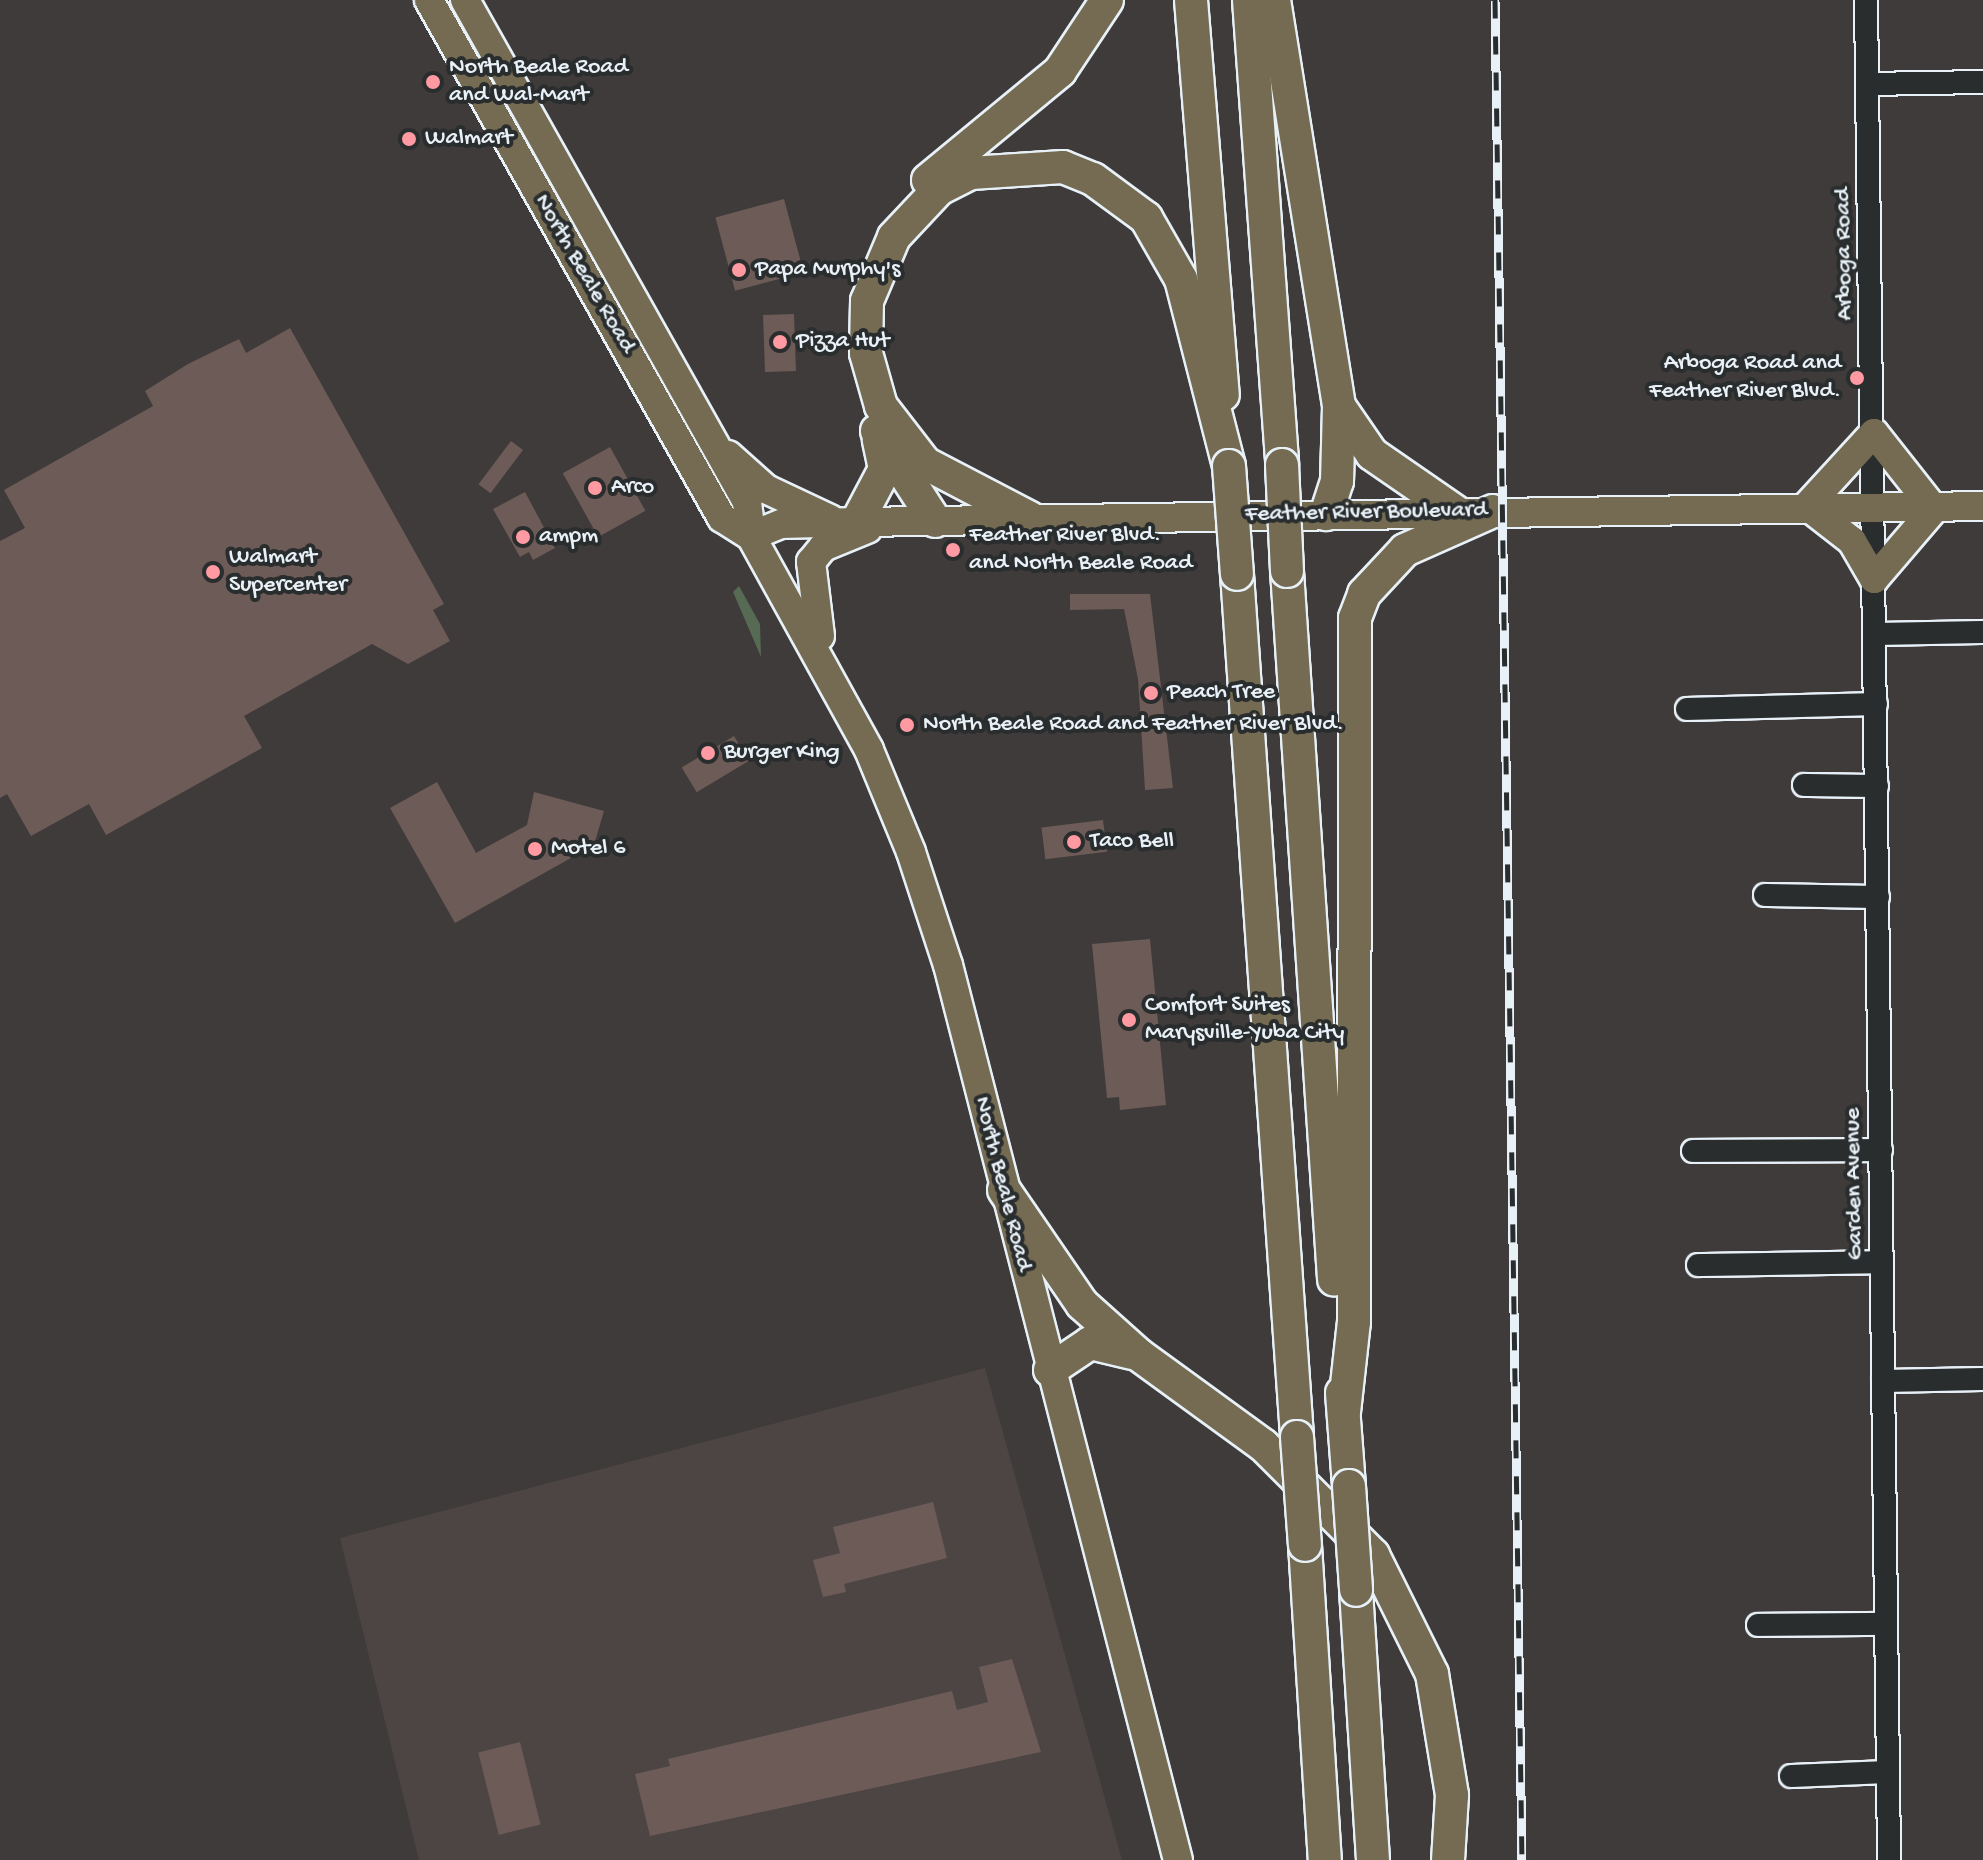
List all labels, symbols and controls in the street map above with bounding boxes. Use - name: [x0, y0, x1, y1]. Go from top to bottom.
- place label: North Beale Road and Wal-Mart: [449, 54, 628, 110]
- marker: North Beale Road and Wal-Mart: [424, 73, 442, 91]
- place label: Walmart: [425, 125, 513, 153]
- marker: Walmart: [400, 130, 418, 148]
- street label: Arboga Road: [1829, 187, 1861, 321]
- street label: North Beale Road: [527, 189, 641, 359]
- place label: Papa Murphy's: [755, 256, 900, 284]
- marker: Papa Murphy's: [730, 261, 748, 279]
- place label: Pizza Hut: [796, 328, 889, 356]
- marker: Pizza Hut: [771, 333, 789, 351]
- place label: Arboga Road and Feather River Blvd.: [1649, 350, 1841, 406]
- marker: Arboga Road and Feather River Blvd.: [1848, 369, 1866, 387]
- place label: Arco: [611, 474, 654, 502]
- marker: Arco: [586, 479, 604, 497]
- street label: Feather River Boulevard: [1245, 496, 1487, 530]
- place label: Feather River Blvd. and North Beale Road: [969, 522, 1192, 578]
- place label: ampm: [539, 523, 598, 551]
- marker: ampm: [514, 528, 532, 546]
- marker: Feather River Blvd. and North Beale Road: [944, 541, 962, 559]
- place label: Walmart Supercenter: [229, 544, 347, 600]
- marker: Walmart Supercenter: [204, 563, 222, 581]
- place label: Peach Tree: [1167, 679, 1275, 707]
- marker: Peach Tree: [1142, 684, 1160, 702]
- place label: North Beale Road and Feather River Blvd.: [923, 711, 1344, 739]
- marker: North Beale Road and Feather River Blvd.: [898, 716, 916, 734]
- place label: Burger King: [724, 739, 840, 767]
- marker: Burger King: [699, 744, 717, 762]
- place label: Taco Bell: [1090, 828, 1174, 856]
- marker: Taco Bell: [1065, 833, 1083, 851]
- place label: Motel 6: [551, 835, 625, 863]
- marker: Motel 6: [526, 840, 544, 858]
- place label: Comfort Suites Marysville-Yuba City: [1145, 992, 1344, 1048]
- marker: Comfort Suites Marysville-Yuba City: [1120, 1011, 1138, 1029]
- street label: North Beale Road: [966, 1094, 1038, 1274]
- street label: Garden Avenue: [1839, 1107, 1871, 1261]

